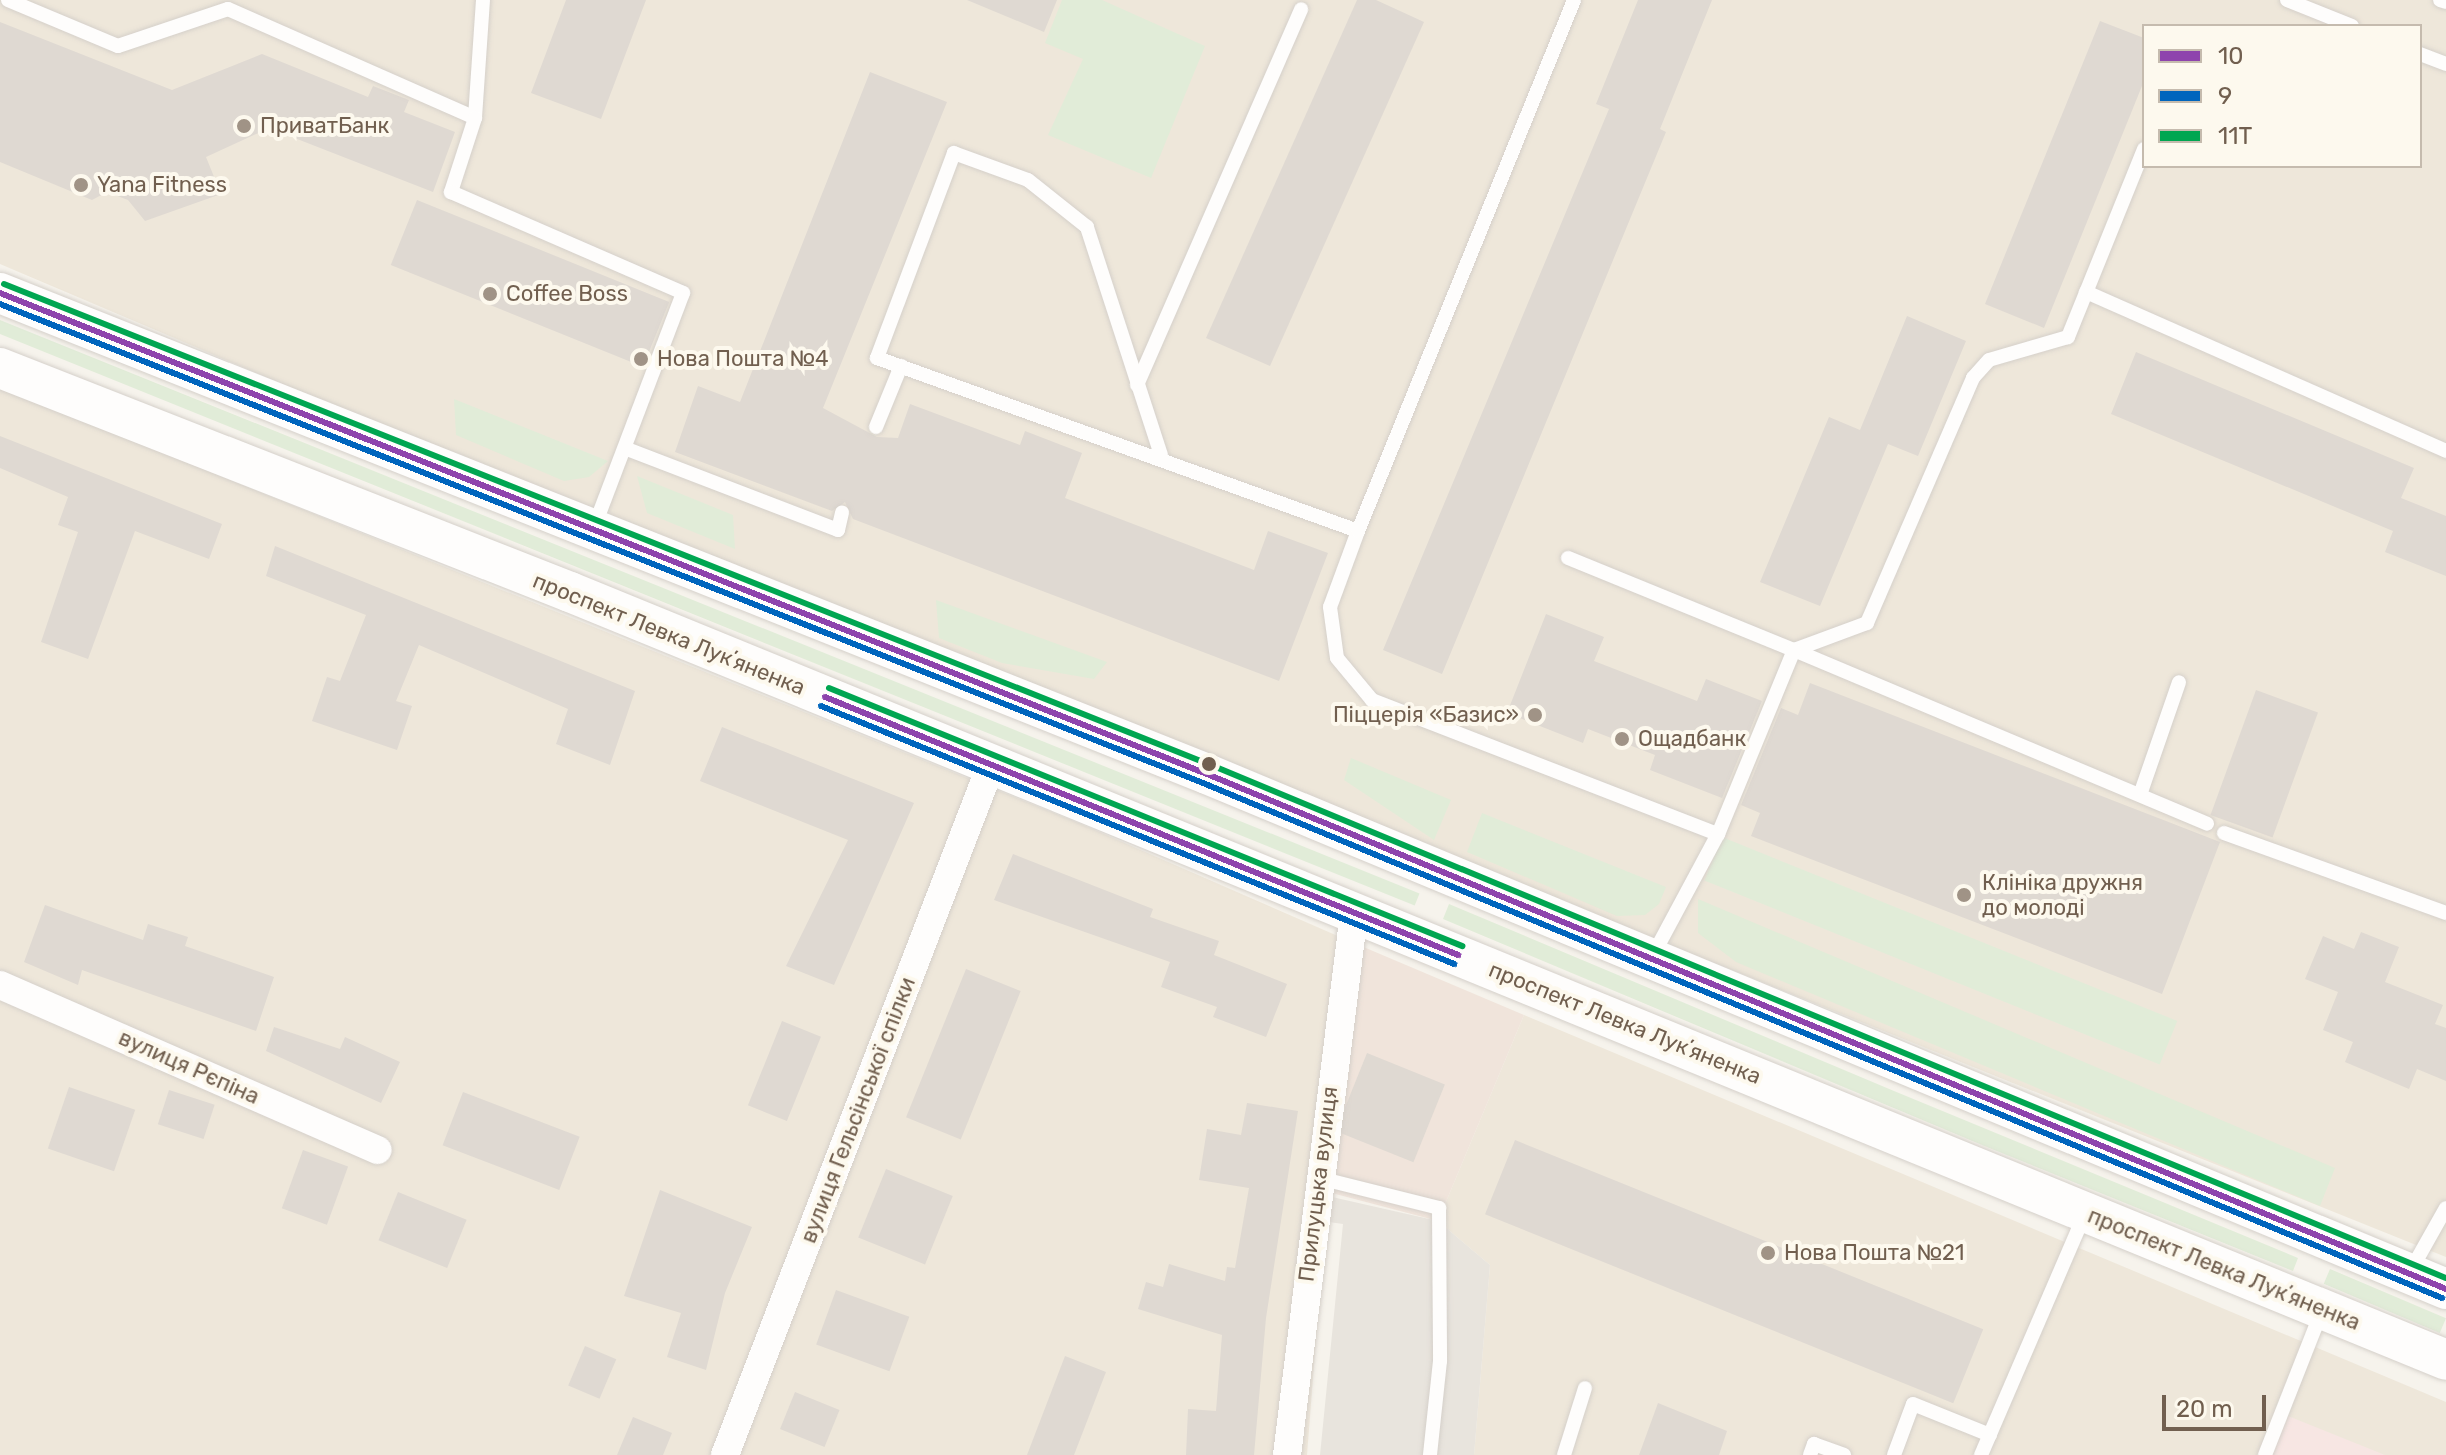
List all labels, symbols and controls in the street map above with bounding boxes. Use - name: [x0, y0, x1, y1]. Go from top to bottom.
- legend: [2142, 24, 2422, 168]
- text: 10: [2218, 42, 2244, 70]
- text: 9: [2218, 82, 2232, 110]
- place label: ПриватБанк: [260, 113, 389, 139]
- marker: ПриватБанк: [235, 117, 253, 135]
- text: 11Т: [2218, 122, 2252, 150]
- place label: Yana Fitness: [97, 172, 227, 198]
- marker: Yana Fitness: [72, 176, 90, 194]
- place label: Coffee Boss: [506, 281, 628, 307]
- marker: Coffee Boss: [481, 285, 499, 303]
- place label: Нова Пошта №4: [657, 346, 829, 372]
- marker: Нова Пошта №4: [632, 350, 650, 368]
- street label: проспект Левка Лукʼяненка: [529, 567, 809, 701]
- place label: Піццерія «Базис»: [1333, 702, 1519, 728]
- marker: Піццерія «Базис»: [1526, 706, 1544, 724]
- place label: Ощадбанк: [1638, 726, 1746, 752]
- marker: Ощадбанк: [1613, 730, 1631, 748]
- unlabelled marker: [1201, 756, 1217, 772]
- place label: Клініка дружня до молоді: [1982, 869, 2143, 920]
- marker: Клініка дружня до молоді: [1953, 884, 1975, 906]
- street label: проспект Левка Лукʼяненка: [1485, 956, 1765, 1090]
- street label: вулиця Гельсінської спілки: [795, 973, 921, 1247]
- street label: вулиця Рєпіна: [115, 1024, 263, 1110]
- street label: Прилуцька вулиця: [1293, 1085, 1343, 1283]
- street label: проспект Левка Лукʼяненка: [2084, 1202, 2364, 1336]
- place label: Нова Пошта №21: [1784, 1240, 1964, 1266]
- marker: Нова Пошта №21: [1759, 1244, 1777, 1262]
- scale bar: [2166, 1379, 2270, 1429]
- text: 20 m: [2176, 1395, 2233, 1423]

